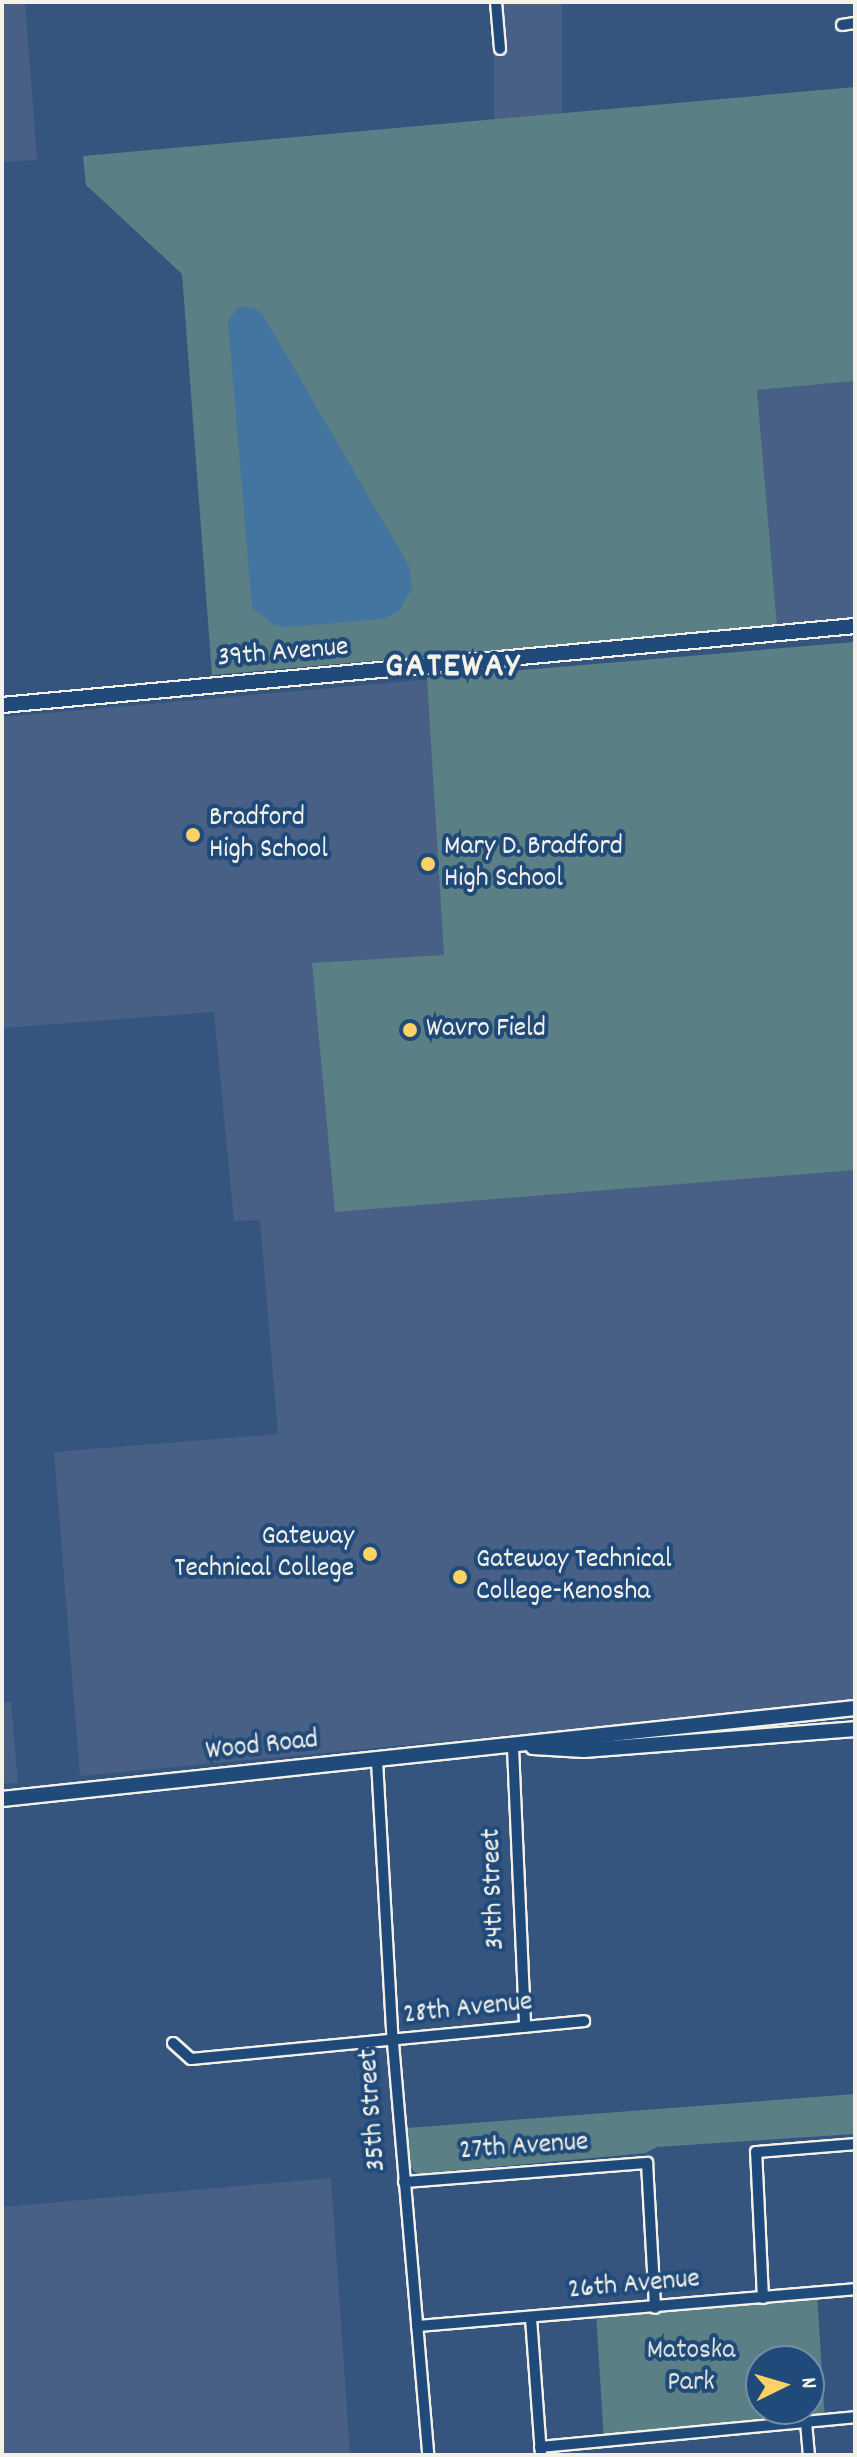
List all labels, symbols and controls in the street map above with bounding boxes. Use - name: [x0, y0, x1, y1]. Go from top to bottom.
- street label: 39th Avenue: [216, 632, 350, 676]
- district label: GATEWAY: [385, 647, 521, 691]
- place label: Bradford High School: [209, 802, 328, 868]
- marker: Bradford High School: [184, 826, 202, 844]
- place label: Mary D. Bradford High School: [444, 831, 623, 897]
- marker: Mary D. Bradford High School: [419, 855, 437, 873]
- place label: Wavro Field: [426, 1013, 546, 1047]
- marker: Wavro Field: [401, 1021, 419, 1039]
- place label: Gateway Technical College: [174, 1521, 354, 1587]
- place label: Gateway Technical College-Kenosha: [476, 1544, 672, 1610]
- marker: Gateway Technical College: [361, 1545, 379, 1563]
- marker: Gateway Technical College-Kenosha: [451, 1568, 469, 1586]
- street label: Wood Road: [204, 1724, 320, 1770]
- street label: 34th Street: [476, 1828, 514, 1950]
- street label: 28th Avenue: [402, 1987, 534, 2033]
- street label: 35th Street: [353, 2047, 395, 2173]
- street label: 27th Avenue: [458, 2127, 590, 2169]
- street label: 26th Avenue: [567, 2264, 701, 2308]
- park label: Matoska Park: [647, 2335, 735, 2401]
- north arrow: [745, 2345, 825, 2425]
- text: N: [791, 2376, 823, 2390]

